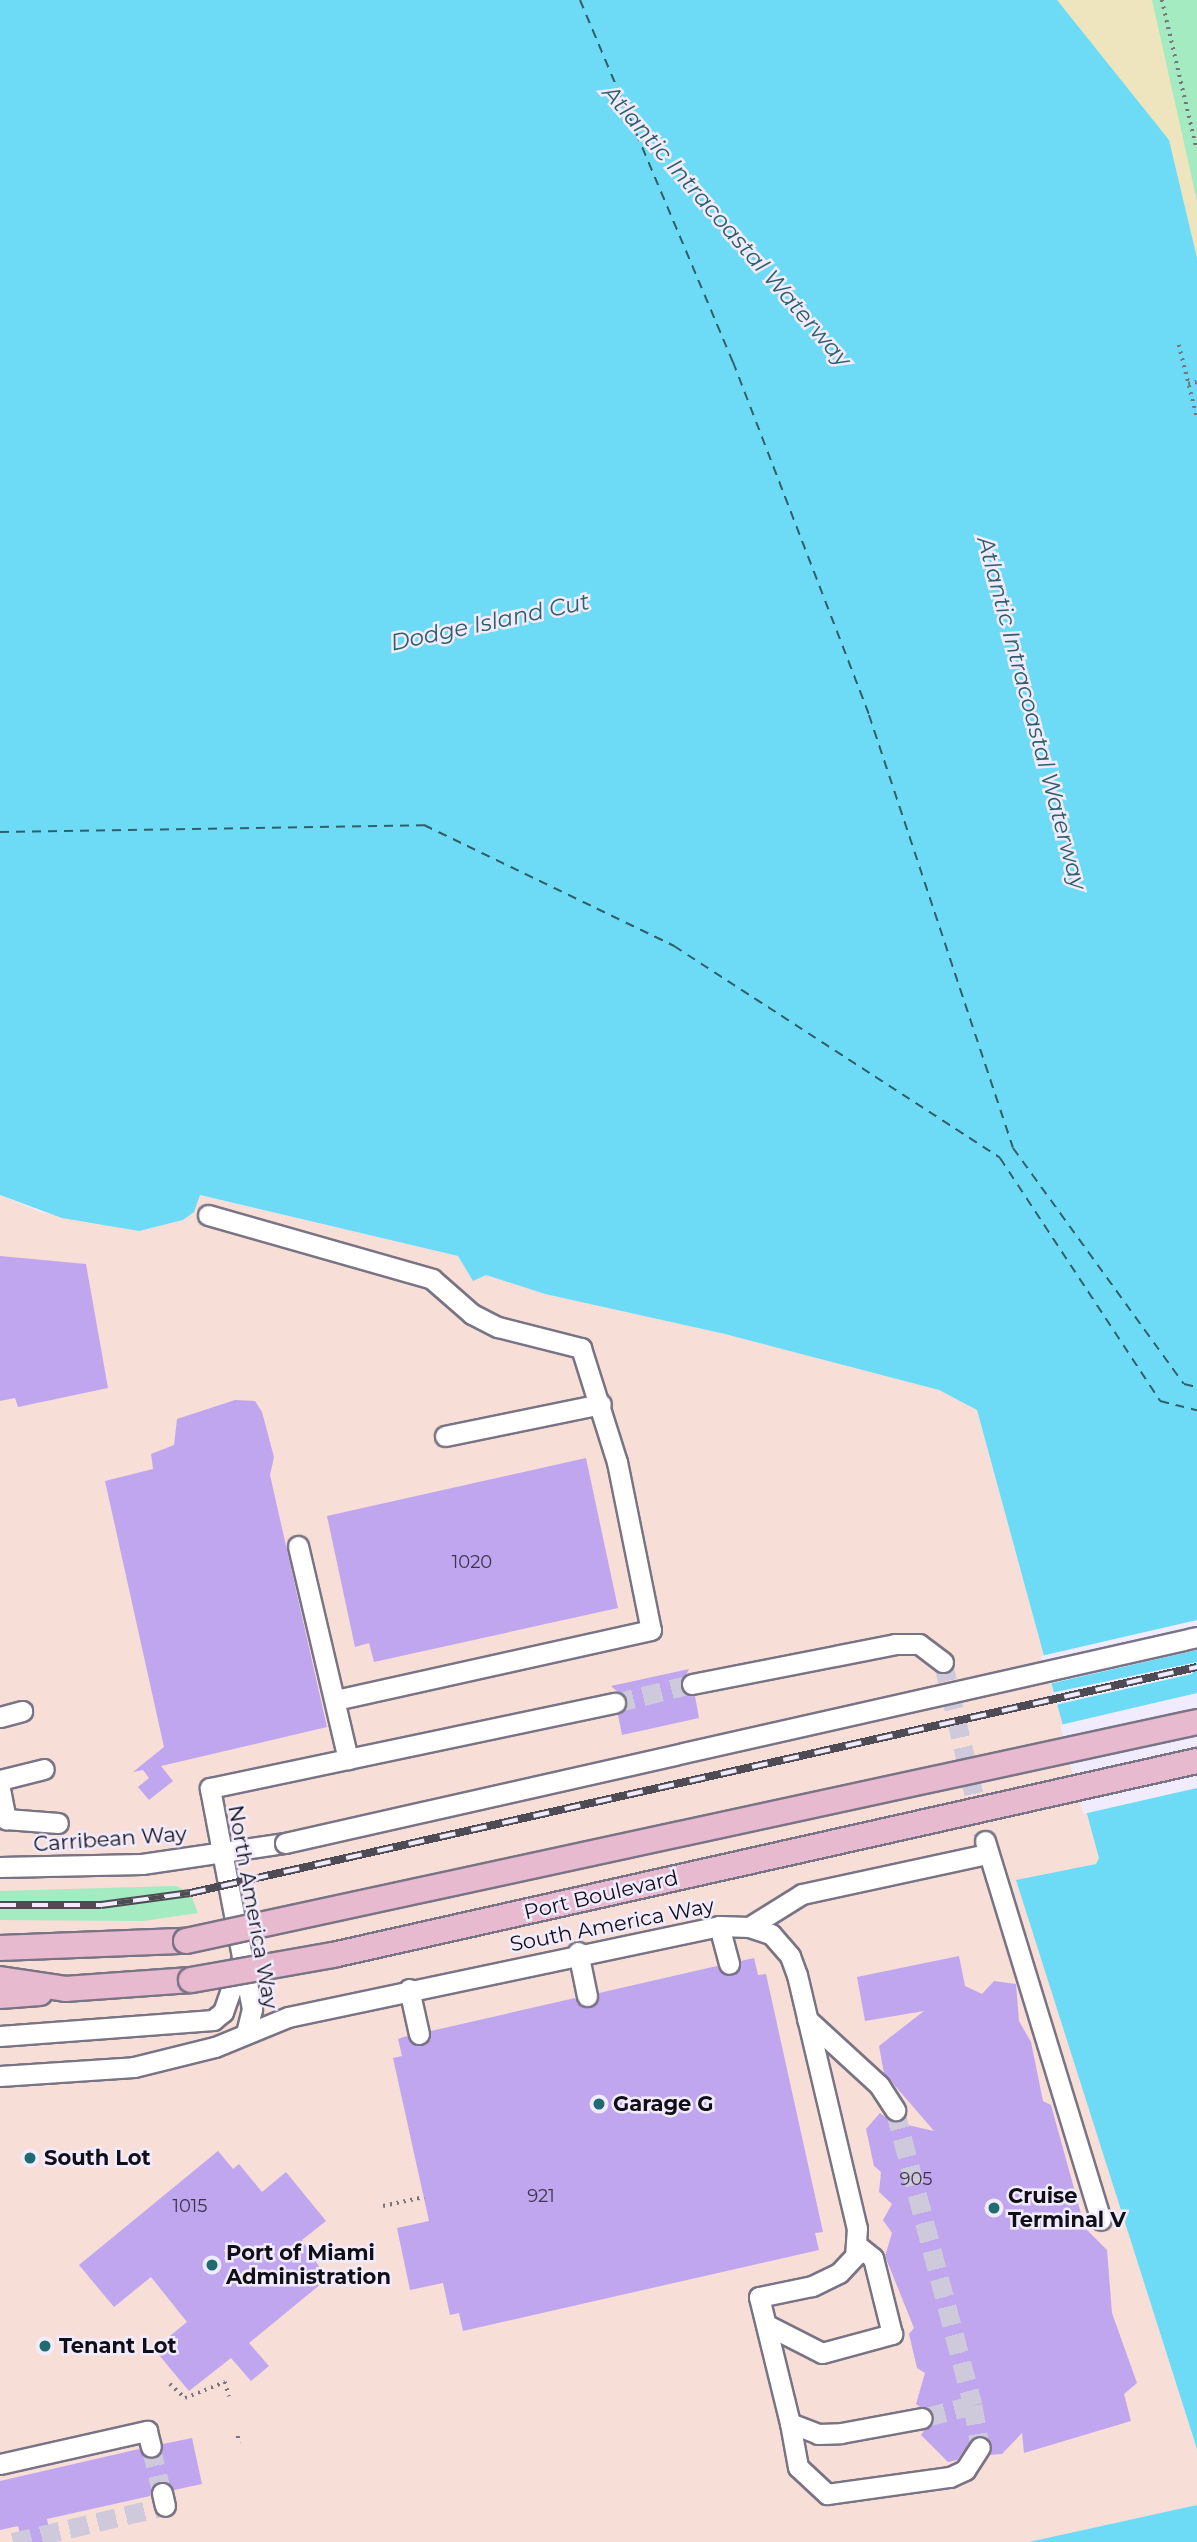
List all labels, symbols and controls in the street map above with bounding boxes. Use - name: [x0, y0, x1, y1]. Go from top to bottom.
- water label: Atlantic Intracoastal Waterway: [597, 79, 857, 373]
- water label: Atlantic Intracoastal Waterway: [972, 533, 1092, 893]
- water label: Dodge Island Cut: [388, 587, 592, 657]
- house number: 1020: [452, 1551, 492, 1573]
- street label: North America Way: [223, 1803, 283, 2011]
- street label: Carribean Way: [33, 1821, 187, 1857]
- street label: Port Boulevard: [521, 1865, 681, 1925]
- street label: South America Way: [508, 1893, 716, 1957]
- place label: Garage G: [613, 2091, 714, 2117]
- marker: Garage G: [591, 2096, 607, 2112]
- place label: South Lot: [44, 2145, 151, 2171]
- marker: South Lot: [22, 2150, 38, 2166]
- house number: 905: [899, 2168, 933, 2190]
- place label: Cruise Terminal V: [1008, 2183, 1126, 2233]
- house number: 921: [527, 2185, 555, 2207]
- house number: 1015: [172, 2195, 208, 2217]
- marker: Cruise Terminal V: [986, 2200, 1002, 2216]
- place label: Port of Miami Administration: [226, 2240, 391, 2290]
- marker: Port of Miami Administration: [204, 2257, 220, 2273]
- place label: Tenant Lot: [59, 2333, 177, 2359]
- marker: Tenant Lot: [37, 2338, 53, 2354]

